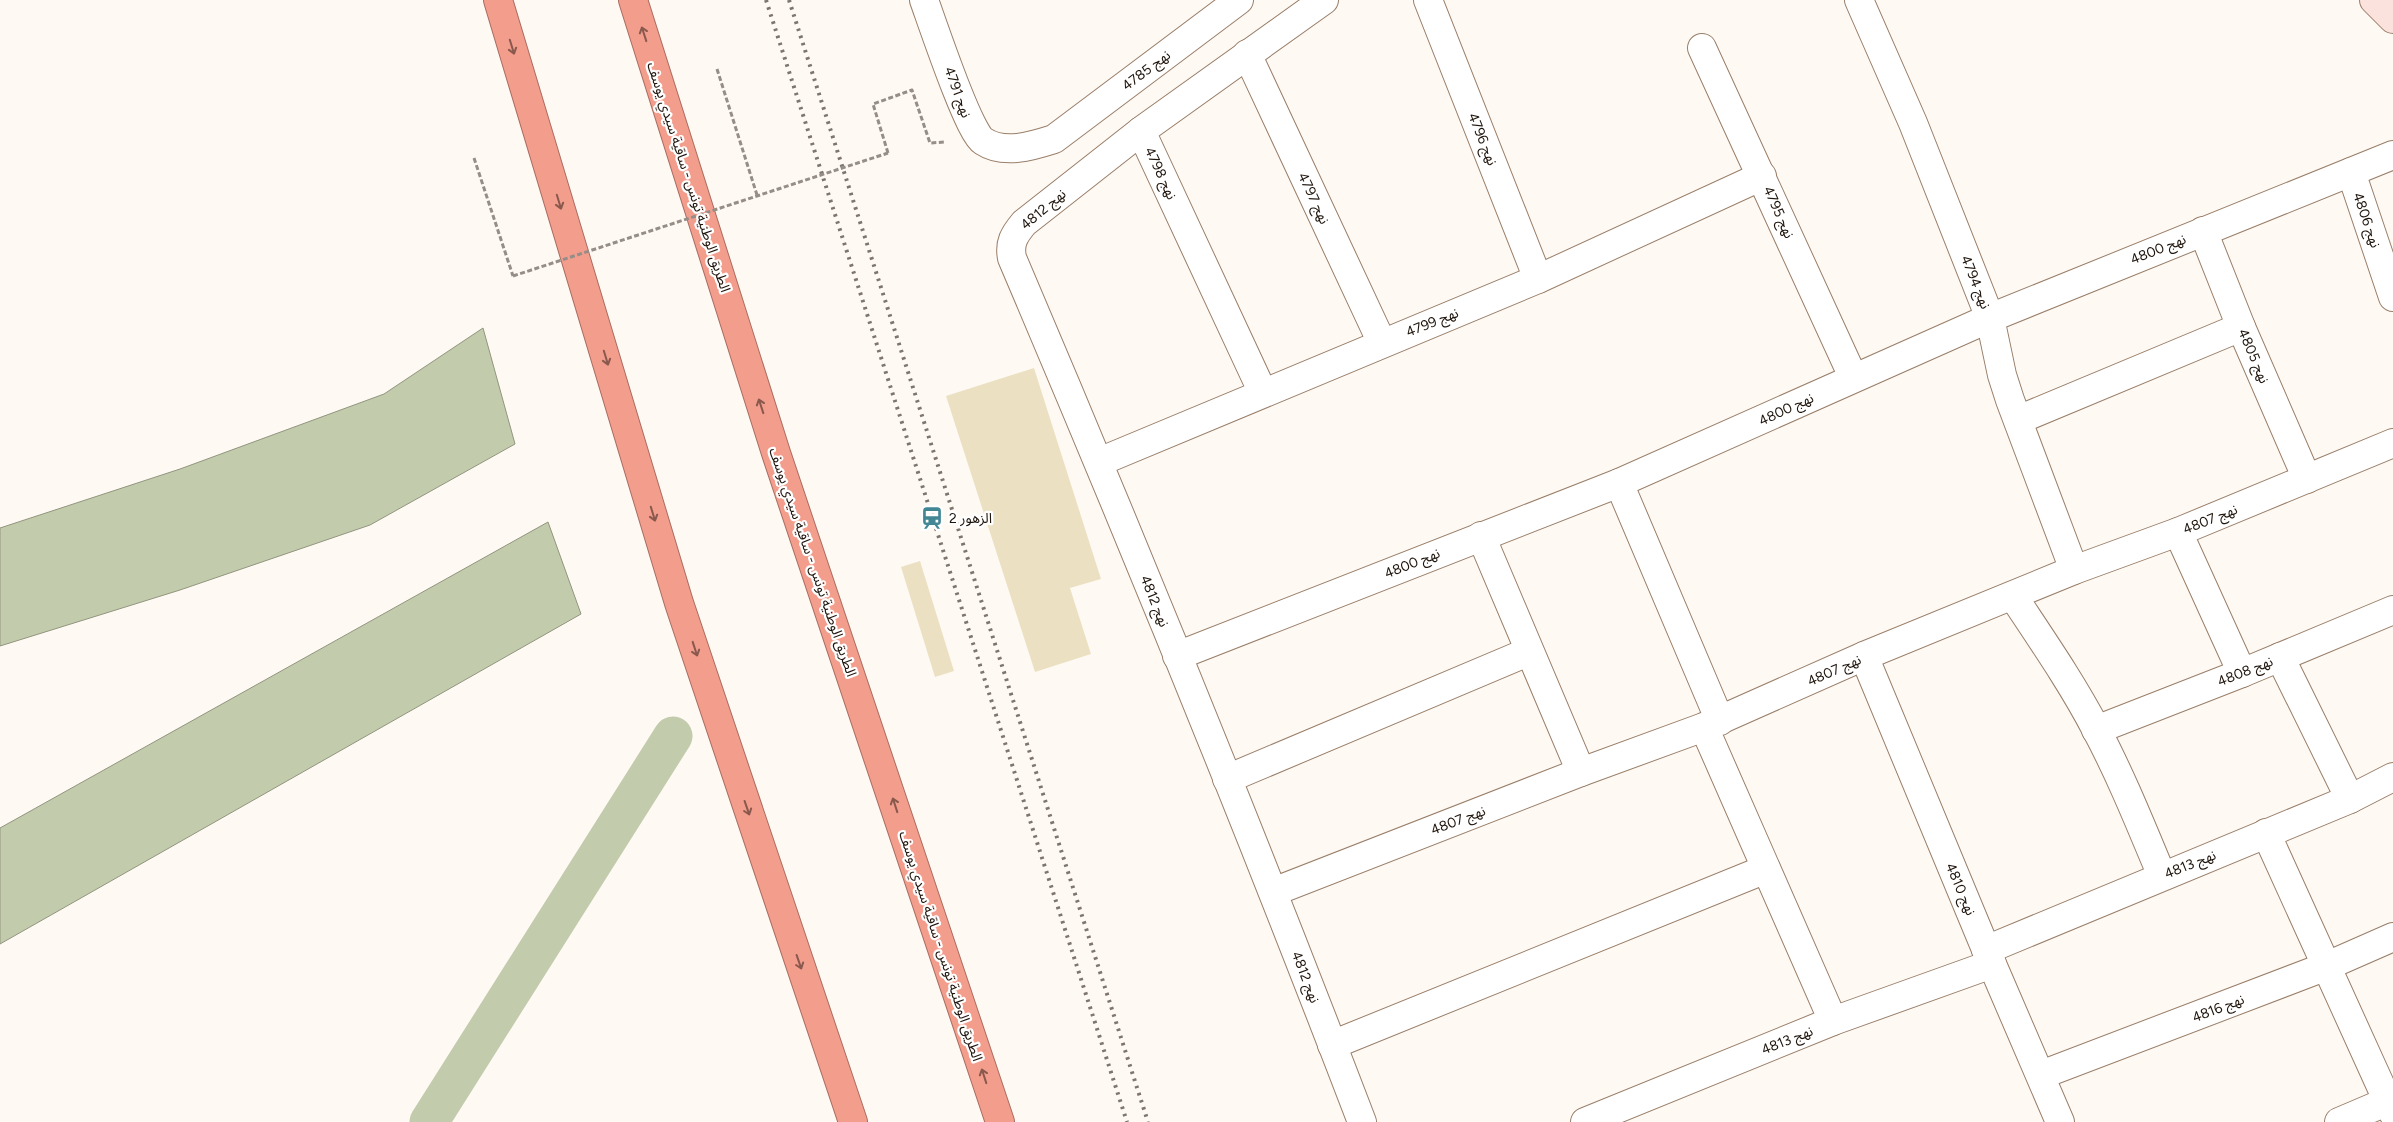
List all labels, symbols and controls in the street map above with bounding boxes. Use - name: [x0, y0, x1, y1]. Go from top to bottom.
- one-way arrow: [639, 27, 648, 42]
- one-way arrow: [508, 38, 518, 54]
- street label: نهج 4785: [1119, 47, 1175, 96]
- street label: الطريق الوطنية تونس - ساقية سيدي يوسف: [641, 60, 734, 295]
- street label: نهج 4791: [939, 64, 975, 121]
- street label: نهج 4796: [1462, 110, 1501, 169]
- street label: نهج 4798: [1139, 144, 1180, 203]
- street label: نهج 4797: [1292, 170, 1333, 228]
- street label: نهج 4795: [1758, 183, 1798, 242]
- street label: نهج 4812: [1017, 185, 1071, 235]
- street label: نهج 4806: [2347, 190, 2384, 251]
- one-way arrow: [555, 194, 565, 210]
- street label: نهج 4800: [2128, 231, 2190, 270]
- street label: نهج 4794: [1955, 253, 1994, 312]
- street label: نهج 4799: [1403, 304, 1462, 343]
- street label: نهج 4805: [2233, 326, 2273, 387]
- one-way arrow: [601, 350, 611, 366]
- street label: نهج 4800: [1756, 389, 1817, 431]
- one-way arrow: [756, 398, 766, 414]
- street label: الطريق الوطنية تونس - ساقية سيدي يوسف: [763, 445, 860, 680]
- street label: نهج 4807: [2180, 501, 2241, 540]
- one-way arrow: [648, 505, 658, 521]
- station icon: الزهور 2: [919, 505, 945, 531]
- place label: الزهور 2: [949, 510, 992, 527]
- street label: نهج 4800: [1382, 545, 1444, 584]
- street label: نهج 4812: [1135, 573, 1173, 631]
- one-way arrow: [690, 641, 700, 657]
- street label: نهج 4807: [1805, 651, 1865, 692]
- street label: نهج 4808: [2215, 653, 2276, 692]
- one-way arrow: [889, 798, 899, 814]
- one-way arrow: [743, 800, 753, 816]
- street label: نهج 4807: [1428, 802, 1489, 841]
- street label: الطريق الوطنية تونس - ساقية سيدي يوسف: [893, 829, 986, 1064]
- street label: نهج 4813: [2162, 846, 2219, 884]
- street label: نهج 4810: [1940, 860, 1979, 919]
- street label: نهج 4812: [1286, 949, 1323, 1007]
- one-way arrow: [795, 954, 804, 970]
- street label: نهج 4816: [2190, 991, 2248, 1028]
- street label: نهج 4813: [1759, 1022, 1816, 1060]
- one-way arrow: [979, 1068, 989, 1084]

